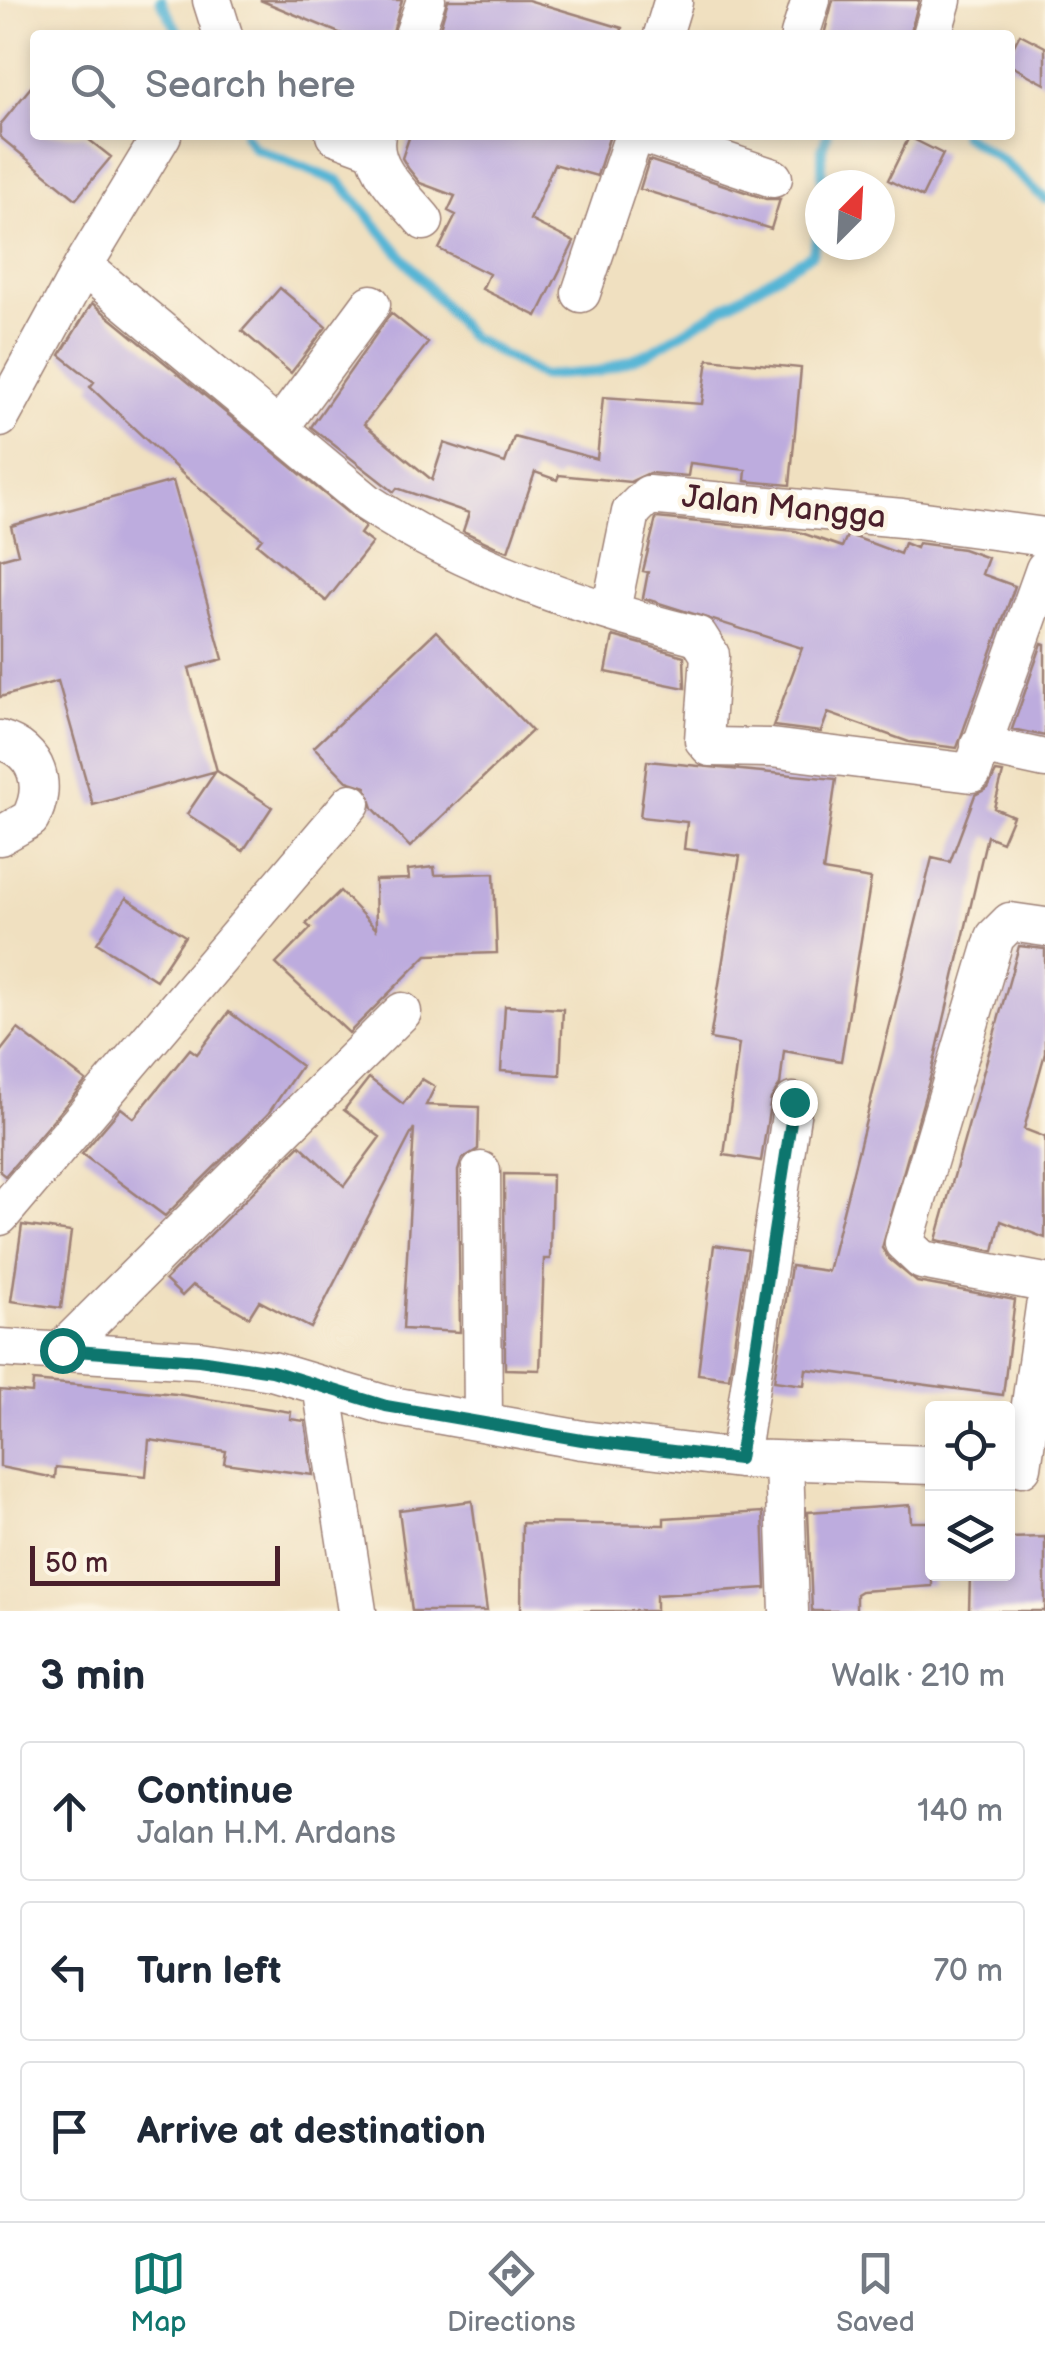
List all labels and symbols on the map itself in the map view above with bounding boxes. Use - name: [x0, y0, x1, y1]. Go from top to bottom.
- north arrow: [805, 170, 895, 260]
- street label: Jalan Mangga: [680, 477, 888, 538]
- route end: [772, 1080, 818, 1126]
- route start: [40, 1328, 86, 1374]
- scale bar: [30, 1541, 280, 1586]

